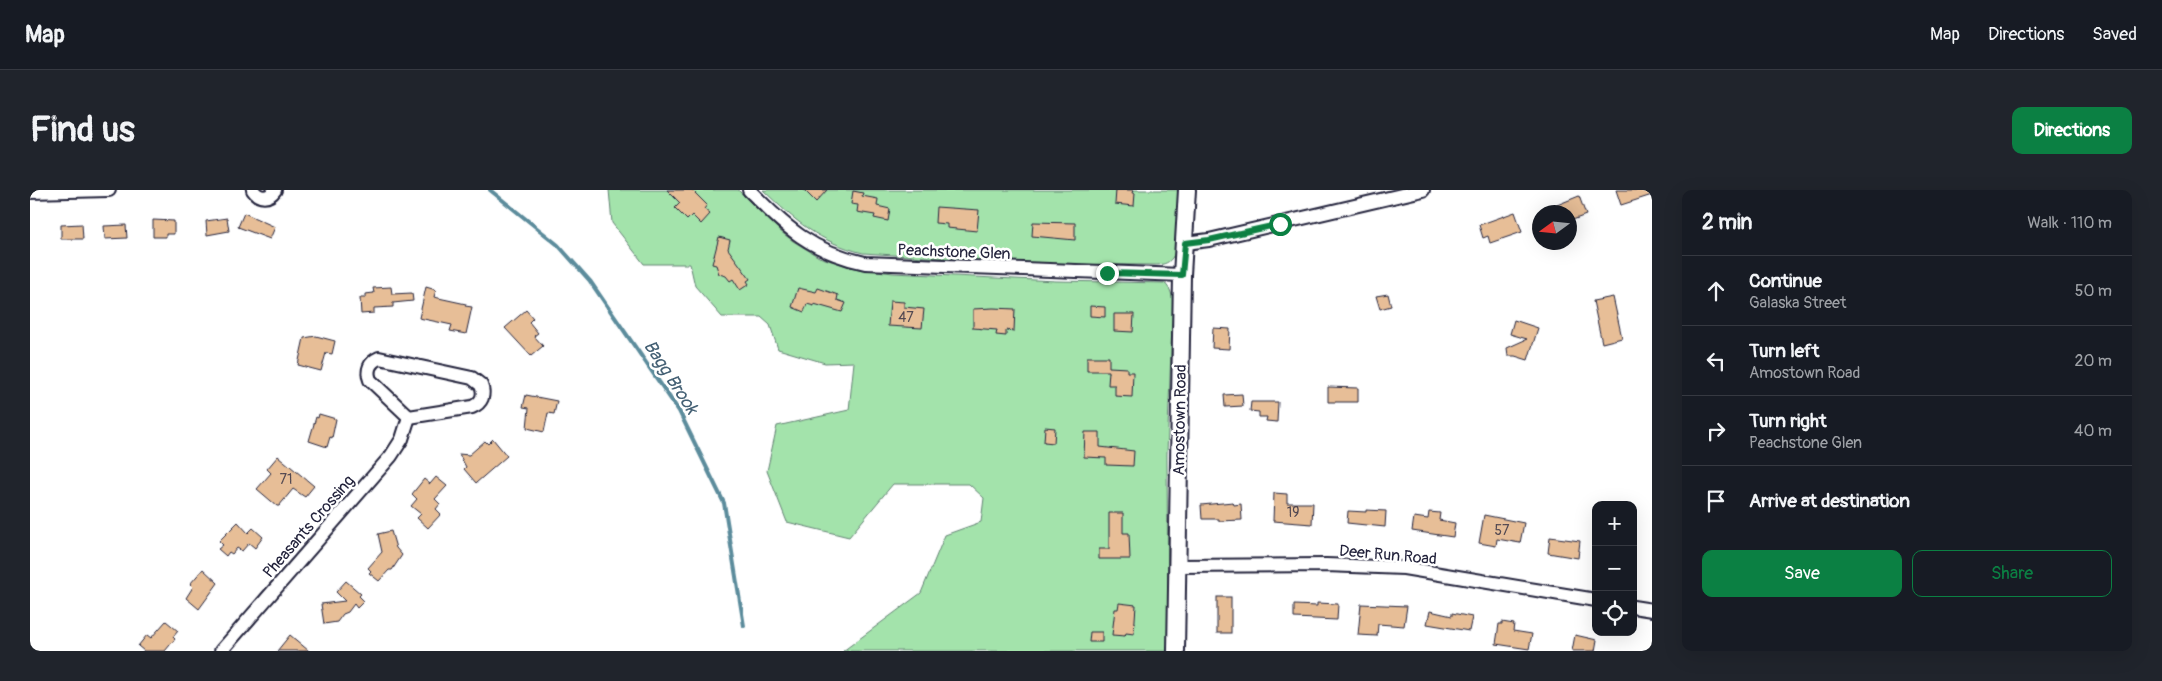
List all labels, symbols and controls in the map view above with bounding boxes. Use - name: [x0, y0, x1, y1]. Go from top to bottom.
- text: Map: [25, 20, 65, 49]
- text: Map: [1930, 23, 1960, 46]
- text: Directions: [1988, 23, 2064, 46]
- text: Saved: [2092, 23, 2137, 46]
- button: Directions: [2012, 107, 2132, 154]
- text: Find us: [30, 108, 135, 152]
- north arrow: [1532, 205, 1577, 250]
- text: 2 min: [1702, 209, 1752, 236]
- route start: [1269, 213, 1292, 236]
- text: Walk · 110 m: [2027, 213, 2112, 233]
- street label: Peachstone Glen: [897, 240, 1011, 264]
- route end: [1096, 262, 1119, 285]
- text: Continue: [1749, 269, 1822, 293]
- icon: ahead: [1702, 277, 1730, 305]
- text: 50 m: [2075, 281, 2112, 301]
- text: Galaska Street: [1749, 293, 1846, 313]
- house number: 47: [898, 309, 914, 326]
- water label: Bagg Brook: [638, 336, 704, 420]
- text: Turn left: [1749, 339, 1819, 363]
- icon: left: [1702, 347, 1730, 375]
- text: 20 m: [2074, 351, 2112, 371]
- text: Amostown Road: [1749, 363, 1860, 383]
- street label: Amostown Road: [1169, 364, 1191, 476]
- text: Turn right: [1749, 409, 1827, 433]
- icon: right: [1702, 417, 1730, 445]
- text: 40 m: [2074, 421, 2112, 441]
- text: Peachstone Glen: [1749, 433, 1862, 453]
- street label: Pheasants Crossing: [259, 471, 359, 582]
- house number: 71: [280, 471, 292, 488]
- icon: arrive: [1702, 487, 1730, 515]
- text: Arrive at destination: [1749, 489, 1910, 513]
- map controls: [1592, 501, 1637, 636]
- button: +: [1592, 501, 1637, 546]
- house number: 19: [1287, 504, 1299, 521]
- house number: 57: [1495, 522, 1510, 539]
- street label: Deer Run Road: [1338, 541, 1438, 569]
- button: −: [1592, 546, 1637, 591]
- button: Save: [1702, 550, 1902, 597]
- button: Share: [1912, 550, 2112, 597]
- button: locate: [1592, 591, 1637, 636]

